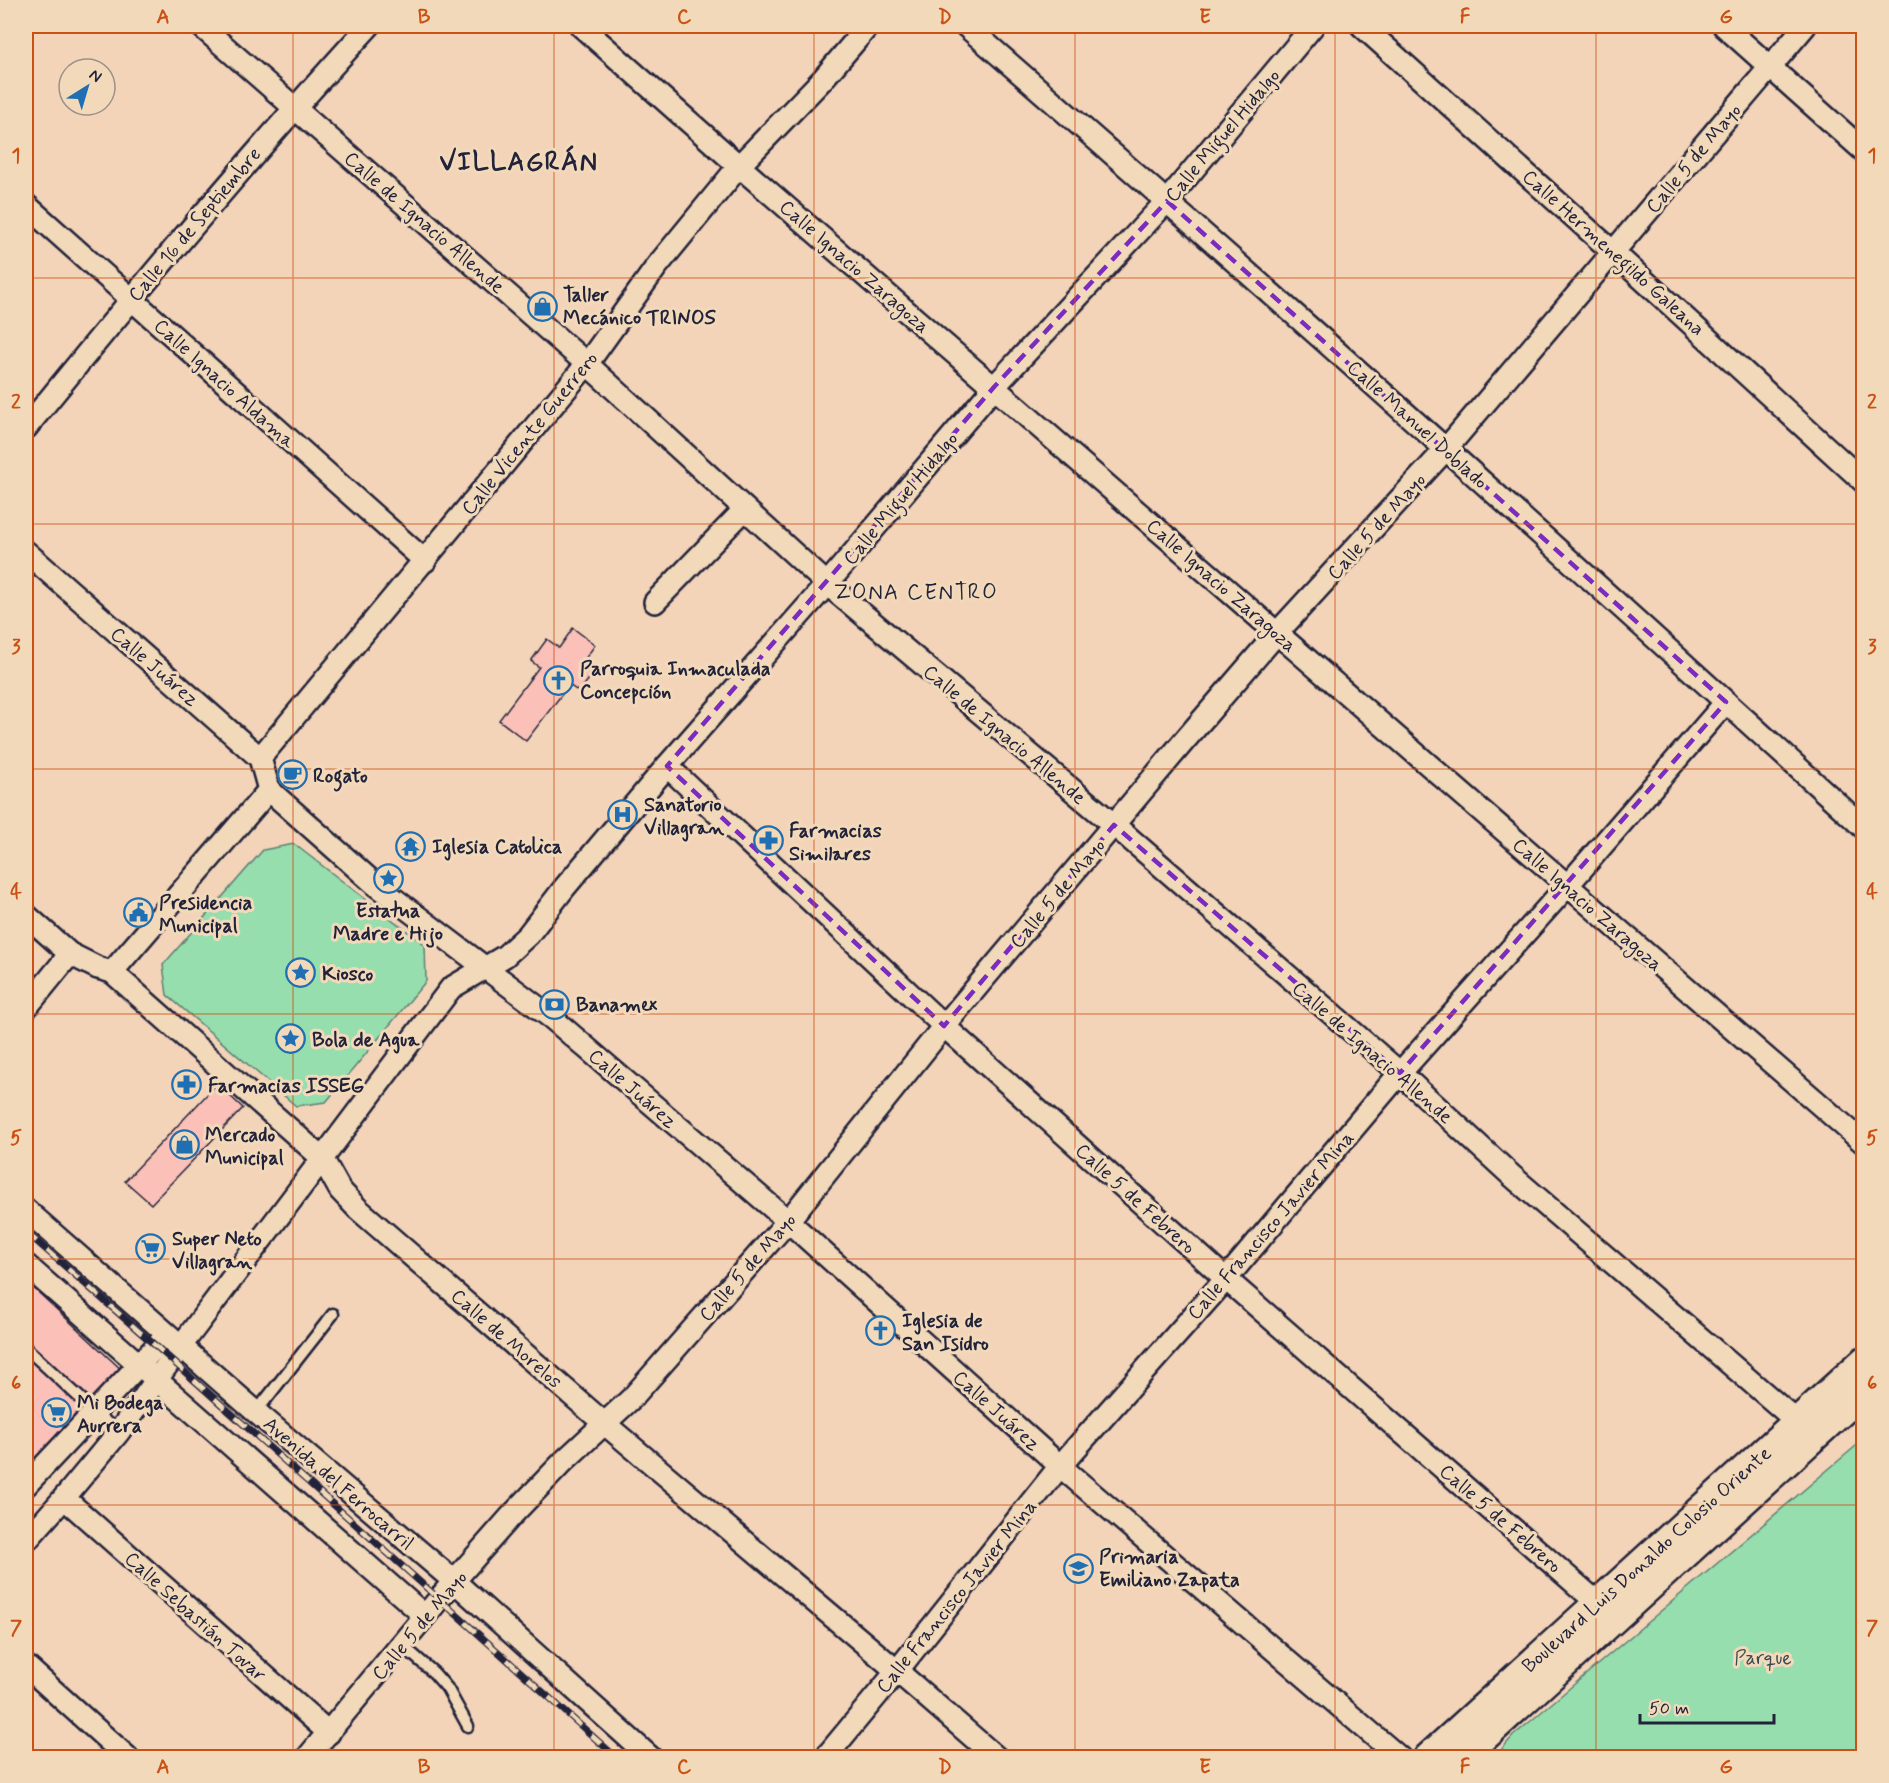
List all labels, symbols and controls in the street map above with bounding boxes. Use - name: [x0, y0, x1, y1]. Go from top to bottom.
- text: A: [156, 4, 170, 31]
- text: B: [418, 4, 431, 31]
- text: C: [677, 4, 692, 31]
- text: D: [938, 4, 952, 31]
- text: E: [1199, 4, 1211, 31]
- text: F: [1460, 4, 1471, 31]
- text: G: [1719, 4, 1733, 31]
- north arrow: [57, 57, 117, 117]
- street label: Calle Miguel Hidalgo: [1159, 64, 1288, 210]
- text: N: [85, 65, 106, 88]
- street label: Calle 5 de Mayo: [1640, 98, 1748, 220]
- street label: Calle 16 de Septiembre: [122, 142, 268, 308]
- text: 1: [12, 143, 20, 170]
- text: 1: [1868, 143, 1876, 170]
- district label: VILLAGRÁN: [439, 144, 599, 180]
- street label: Calle de Ignacio Allende: [338, 146, 510, 301]
- street label: Calle Hermenegildo Galeana: [1515, 164, 1710, 344]
- street label: Calle Ignacio Zaragoza: [772, 194, 935, 341]
- place label: Taller Mecánico TRINOS: [563, 282, 717, 332]
- shop icon: Taller Mecánico TRINOS: [526, 290, 558, 322]
- street label: Calle Ignacio Aldama: [147, 313, 301, 456]
- street label: Calle Vicente Guerrero: [456, 346, 605, 521]
- street label: Calle Manuel Doblado: [1341, 355, 1493, 496]
- text: 2: [11, 389, 21, 416]
- text: 2: [1867, 389, 1877, 416]
- street label: Calle Miguel Hidalgo: [837, 427, 966, 573]
- street label: Calle 5 de Mayo: [1322, 468, 1433, 586]
- street label: Calle Ignacio Zaragoza: [1139, 513, 1302, 660]
- district label: ZONA CENTRO: [834, 579, 998, 607]
- street label: Calle Juárez: [104, 621, 204, 713]
- text: 3: [11, 634, 21, 661]
- text: 3: [1867, 634, 1877, 661]
- place label: Parroquia Inmaculada Concepción: [580, 656, 771, 706]
- street label: Calle de Ignacio Allende: [917, 659, 1091, 811]
- church icon: Parroquia Inmaculada Concepción: [543, 664, 575, 696]
- cafe icon: Rogato: [276, 759, 308, 791]
- place label: Rogato: [313, 763, 368, 792]
- place label: Sanatorio Villagran: [644, 792, 724, 842]
- hospital icon: Sanatorio Villagran: [607, 799, 639, 831]
- place label: Farmacias Similares: [789, 818, 882, 868]
- pharmacy icon: Farmacias Similares: [752, 825, 784, 857]
- temple icon: Iglesia Catolica: [395, 830, 427, 862]
- street label: Calle Ignacio Zaragoza: [1505, 832, 1668, 979]
- street label: Calle 5 de Mayo: [1004, 833, 1112, 955]
- place label: Iglesia Catolica: [432, 834, 562, 861]
- place icon: Estatua Madre e Hijo: [372, 863, 404, 895]
- text: 4: [10, 879, 22, 906]
- text: 4: [1866, 879, 1878, 906]
- place label: Presidencia Municipal: [159, 890, 253, 940]
- public building icon: Presidencia Municipal: [122, 897, 154, 929]
- place label: Estatua Madre e Hijo: [333, 898, 443, 948]
- place icon: Kiosco: [285, 957, 317, 989]
- place label: Kiosco: [322, 961, 374, 988]
- street label: Calle de Ignacio Allende: [1286, 976, 1458, 1131]
- bank icon: Banamex: [539, 988, 571, 1020]
- place label: Banamex: [576, 992, 658, 1019]
- place icon: Bola de Agua: [275, 1023, 307, 1055]
- place label: Bola de Agua: [312, 1027, 420, 1054]
- street label: Calle Juárez: [582, 1043, 682, 1135]
- pharmacy icon: Farmacias ISSEG: [171, 1069, 203, 1101]
- place label: Farmacias ISSEG: [208, 1073, 364, 1100]
- place label: Mercado Municipal: [205, 1122, 284, 1172]
- text: 5: [10, 1125, 22, 1152]
- text: 5: [1866, 1125, 1878, 1152]
- street label: Calle Francisco Javier Mina: [1182, 1126, 1361, 1326]
- shop icon: Mercado Municipal: [168, 1129, 200, 1161]
- street label: Calle 5 de Febrero: [1069, 1138, 1201, 1261]
- street label: Calle 5 de Mayo: [693, 1208, 803, 1328]
- place label: Super Neto Villagran: [172, 1226, 262, 1276]
- supermarket icon: Super Neto Villagran: [135, 1233, 167, 1265]
- street label: Calle de Morelos: [445, 1283, 568, 1395]
- place label: Iglesia de San Isidro: [902, 1308, 989, 1358]
- church icon: Iglesia de San Isidro: [865, 1315, 897, 1347]
- street label: Calle Juárez: [946, 1365, 1046, 1458]
- text: 6: [11, 1370, 21, 1397]
- text: 6: [1867, 1370, 1877, 1397]
- place label: Mi Bodega Aurrera: [77, 1390, 164, 1440]
- supermarket icon: Mi Bodega Aurrera: [40, 1397, 72, 1429]
- street label: Avenida del Ferrocarril: [257, 1411, 419, 1557]
- street label: Boulevard Luis Donaldo Colosio Oriente: [1516, 1441, 1778, 1680]
- street label: Calle 5 de Febrero: [1433, 1458, 1567, 1580]
- street label: Calle Francisco Javier Mina: [871, 1494, 1044, 1699]
- place label: Primaria Emiliano Zapata: [1099, 1544, 1240, 1594]
- street label: Calle Sebastián Tovar: [118, 1546, 272, 1688]
- school or university icon: Primaria Emiliano Zapata: [1062, 1552, 1094, 1584]
- street label: Calle 5 de Mayo: [366, 1565, 474, 1687]
- text: 7: [10, 1615, 22, 1642]
- text: 7: [1866, 1615, 1878, 1642]
- park label: Parque: [1734, 1645, 1792, 1672]
- scale bar: [1640, 1687, 1774, 1725]
- text: 50 m: [1649, 1697, 1689, 1721]
- text: A: [156, 1754, 170, 1781]
- text: B: [418, 1754, 431, 1781]
- text: C: [677, 1754, 692, 1781]
- text: D: [938, 1754, 952, 1781]
- text: E: [1199, 1754, 1211, 1781]
- text: F: [1460, 1754, 1471, 1781]
- text: G: [1719, 1754, 1733, 1781]

